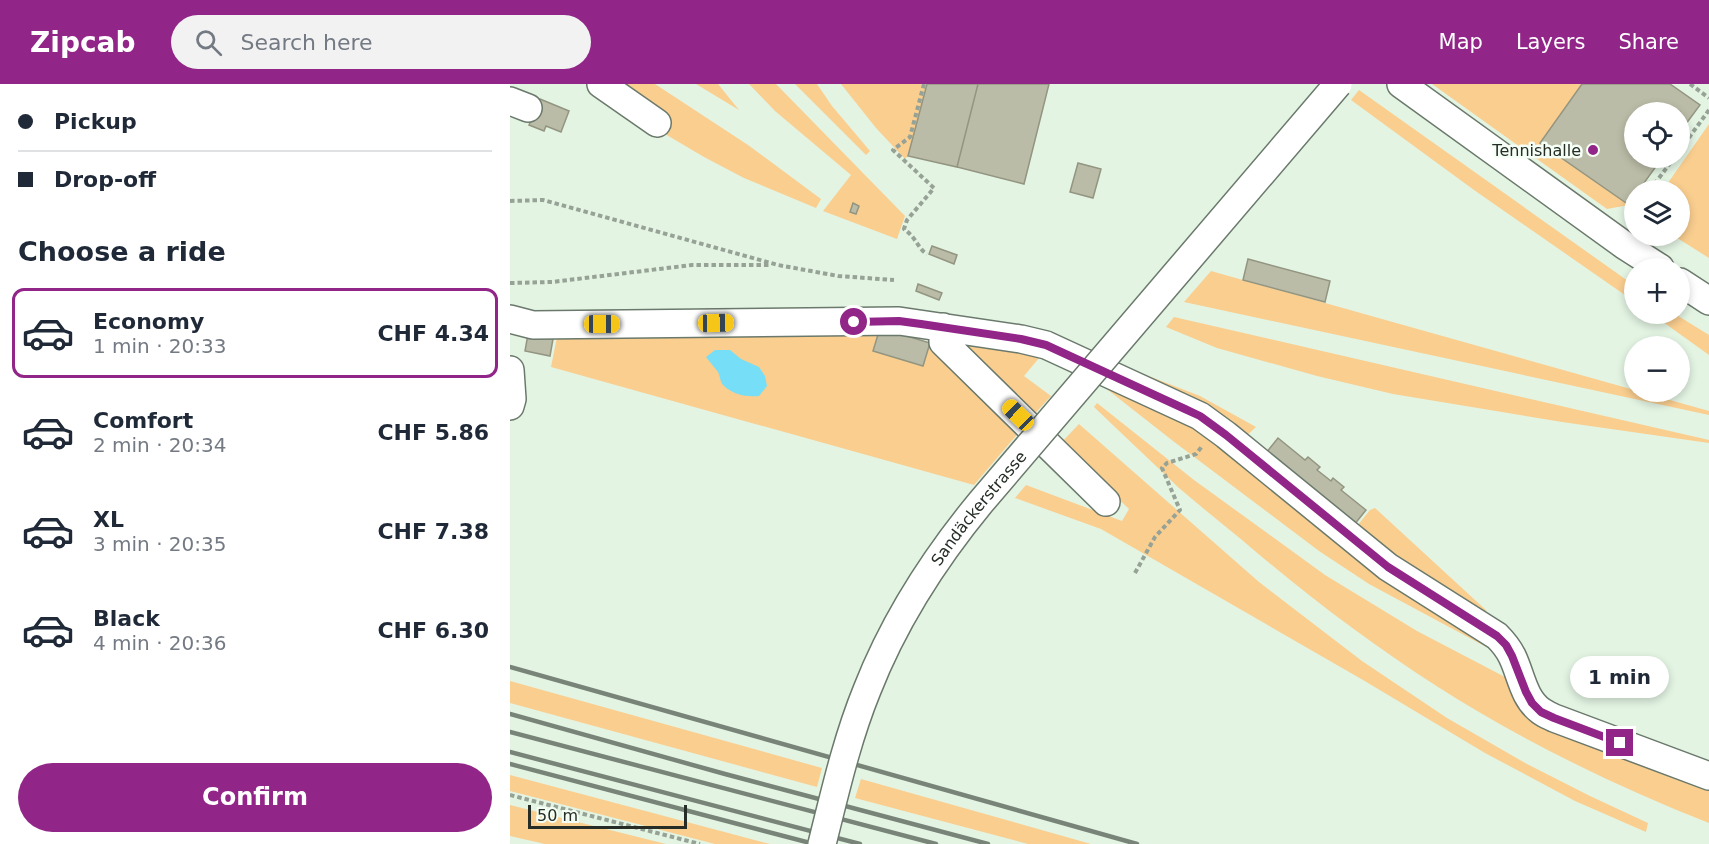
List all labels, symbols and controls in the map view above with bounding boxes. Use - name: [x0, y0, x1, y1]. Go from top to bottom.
- search box: [171, 15, 591, 69]
- text: Zipcab: [30, 26, 135, 59]
- icon: search: [192, 26, 225, 59]
- text: Search here: [240, 30, 373, 55]
- text: Map: [1439, 30, 1483, 54]
- text: Layers: [1516, 30, 1585, 54]
- text: Share: [1618, 30, 1679, 54]
- map controls: [1624, 102, 1690, 402]
- button: locate: [1624, 102, 1690, 168]
- text: Pickup: [54, 109, 137, 134]
- place label: Tennishalle: [1491, 141, 1581, 160]
- marker: Tennishalle: [1586, 143, 1600, 157]
- text: Drop-off: [54, 167, 156, 192]
- button: layers: [1624, 180, 1690, 246]
- text: Choose a ride: [18, 236, 226, 267]
- button: +: [1624, 258, 1690, 324]
- icon: car: [21, 306, 75, 360]
- route start: [840, 308, 867, 335]
- text: Economy: [93, 309, 204, 334]
- car: [698, 314, 734, 332]
- car: [584, 315, 620, 333]
- text: CHF 4.34: [377, 321, 489, 346]
- text: 1 min · 20:33: [93, 334, 227, 358]
- button: −: [1624, 336, 1690, 402]
- car: [999, 396, 1037, 434]
- icon: car: [21, 405, 75, 459]
- text: Comfort: [93, 408, 193, 433]
- text: CHF 5.86: [377, 420, 489, 445]
- text: 2 min · 20:34: [93, 433, 227, 457]
- street label: Sandäckerstrasse: [927, 447, 1030, 569]
- icon: car: [21, 504, 75, 558]
- text: XL: [93, 507, 124, 532]
- text: CHF 7.38: [377, 519, 489, 544]
- text: 3 min · 20:35: [93, 532, 227, 556]
- icon: car: [21, 603, 75, 657]
- text: Black: [93, 606, 160, 631]
- text: CHF 6.30: [377, 618, 489, 643]
- text: 4 min · 20:36: [93, 631, 227, 655]
- callout: 1 min: [1570, 656, 1670, 698]
- text: 1 min: [1588, 665, 1651, 689]
- route end: [1606, 729, 1633, 756]
- button: Confirm: [18, 763, 492, 832]
- scale bar: [528, 802, 687, 830]
- text: 50 m: [537, 806, 578, 825]

